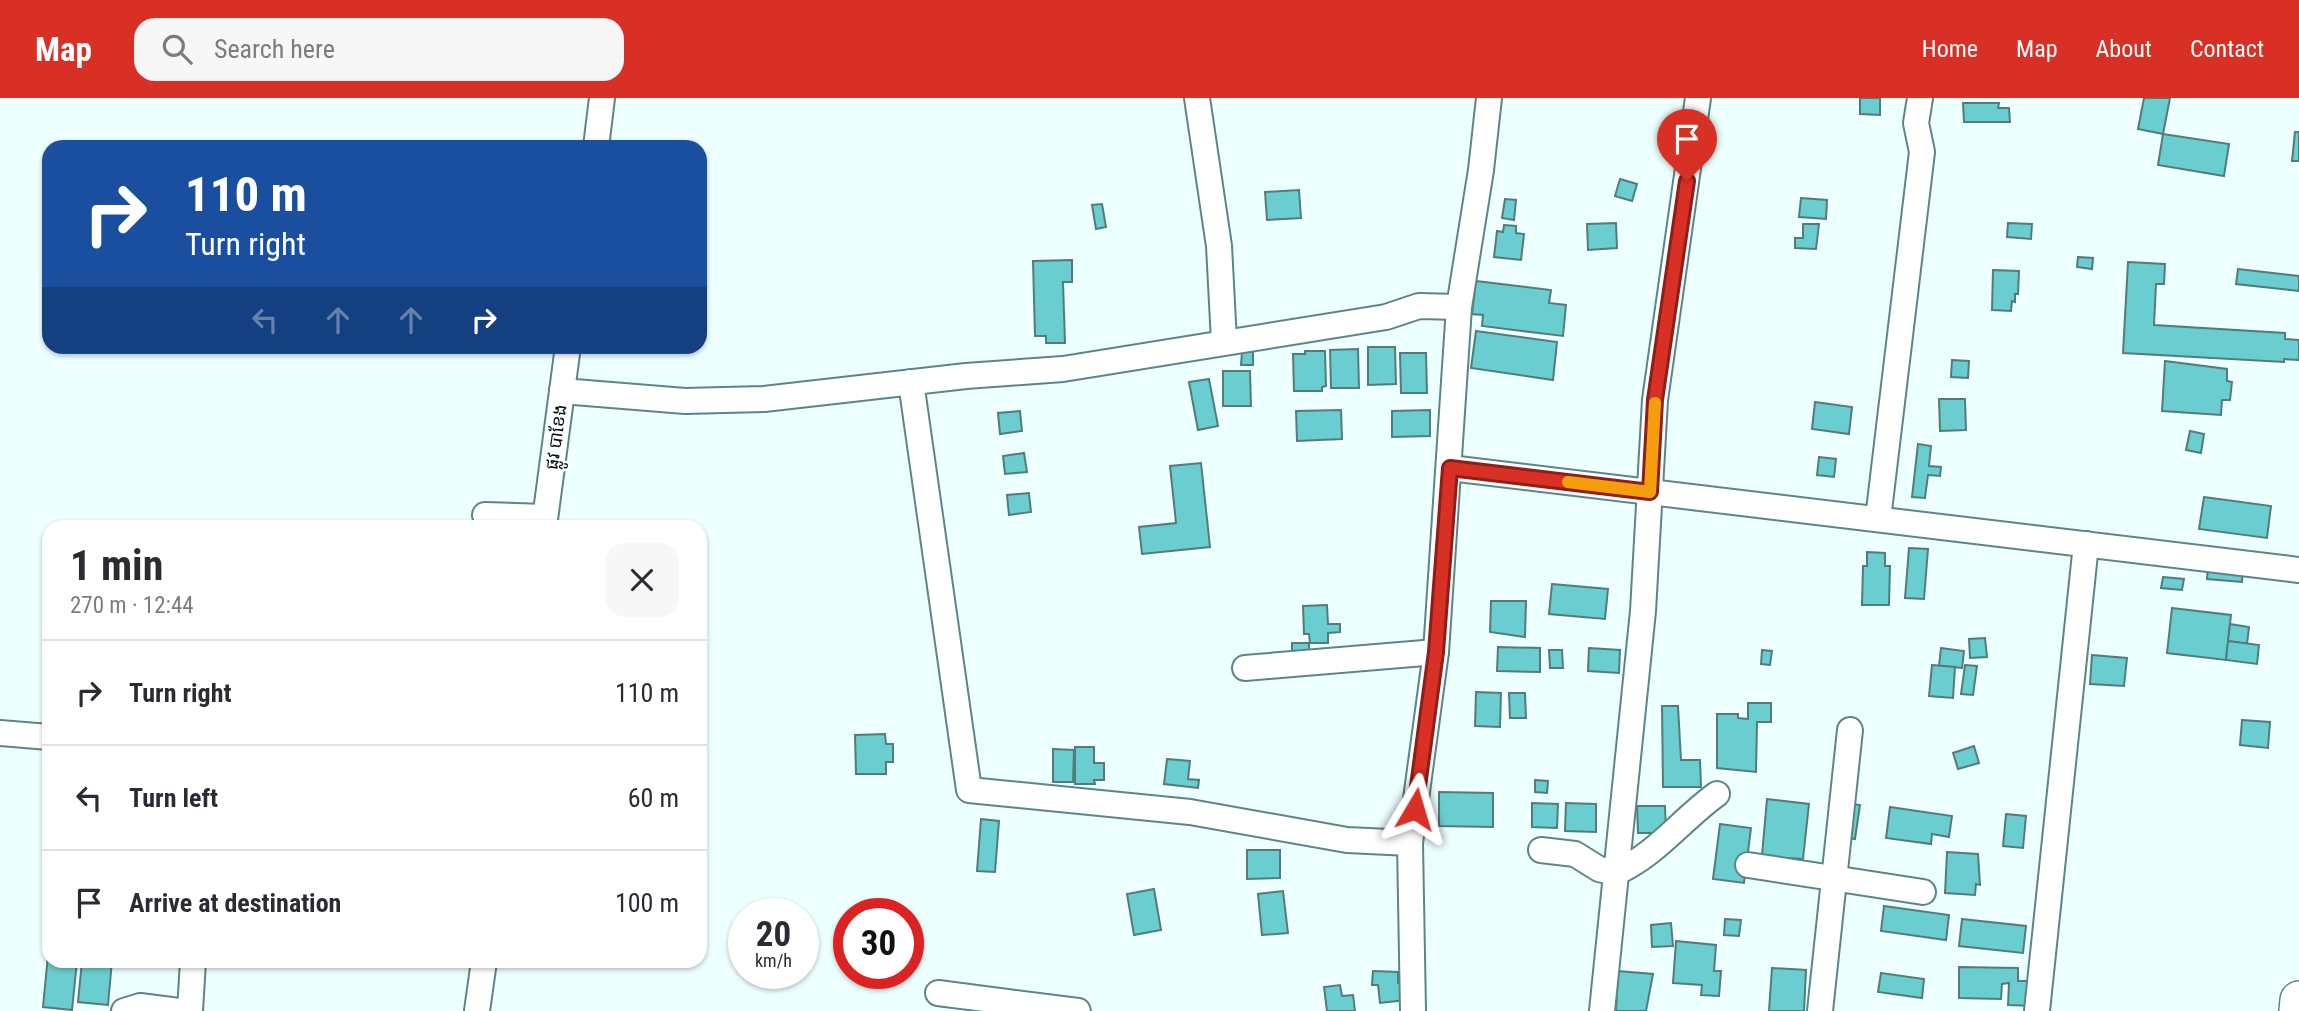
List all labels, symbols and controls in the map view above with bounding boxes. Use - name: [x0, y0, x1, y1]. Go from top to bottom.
- search box: [134, 18, 624, 81]
- text: Map: [35, 30, 92, 69]
- icon: search: [158, 30, 196, 68]
- text: Search here: [214, 34, 335, 64]
- text: Home: [1922, 35, 1978, 63]
- text: Map: [2016, 35, 2058, 63]
- text: About: [2096, 35, 2152, 63]
- text: Contact: [2190, 35, 2264, 63]
- pin: [1657, 109, 1717, 181]
- icon: arrive: [1668, 120, 1706, 158]
- text: 110 m: [185, 166, 307, 223]
- icon: right: [70, 168, 161, 259]
- text: Turn right: [185, 225, 306, 263]
- icon: left: [246, 301, 284, 339]
- icon: ahead: [319, 301, 357, 339]
- icon: ahead: [392, 301, 430, 339]
- icon: right: [465, 301, 503, 339]
- street label: ផ្លូវ បាខែង: [541, 403, 577, 472]
- text: 1 min: [70, 541, 163, 590]
- button: close: [605, 543, 679, 617]
- text: 270 m · 12:44: [70, 592, 194, 619]
- icon: right: [70, 674, 108, 712]
- text: Turn right: [129, 678, 231, 708]
- text: 110 m: [615, 678, 679, 708]
- position arrow: [1378, 772, 1452, 846]
- icon: left: [70, 779, 108, 817]
- text: Turn left: [129, 783, 218, 813]
- text: 60 m: [628, 783, 679, 813]
- icon: arrive: [70, 884, 108, 922]
- text: Arrive at destination: [129, 888, 341, 918]
- text: 100 m: [615, 888, 679, 918]
- speed limit sign: 30: [833, 898, 924, 989]
- text: 20: [756, 914, 791, 955]
- text: km/h: [755, 950, 792, 971]

